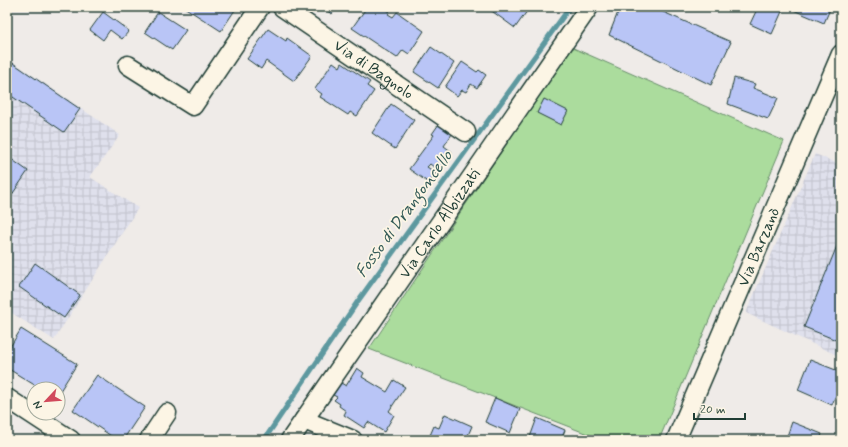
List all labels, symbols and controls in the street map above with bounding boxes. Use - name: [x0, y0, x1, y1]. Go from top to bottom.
- street label: Via di Bagnolo: [330, 35, 418, 104]
- water label: Fosso di Drangoncello: [350, 146, 460, 283]
- street label: Via Carlo Albizzati: [394, 164, 485, 283]
- street label: Via Barzanò: [732, 204, 785, 290]
- north arrow: [26, 381, 66, 421]
- scale bar: [694, 395, 745, 421]
- text: N: [30, 399, 46, 411]
- text: 20 m: [700, 402, 726, 418]

